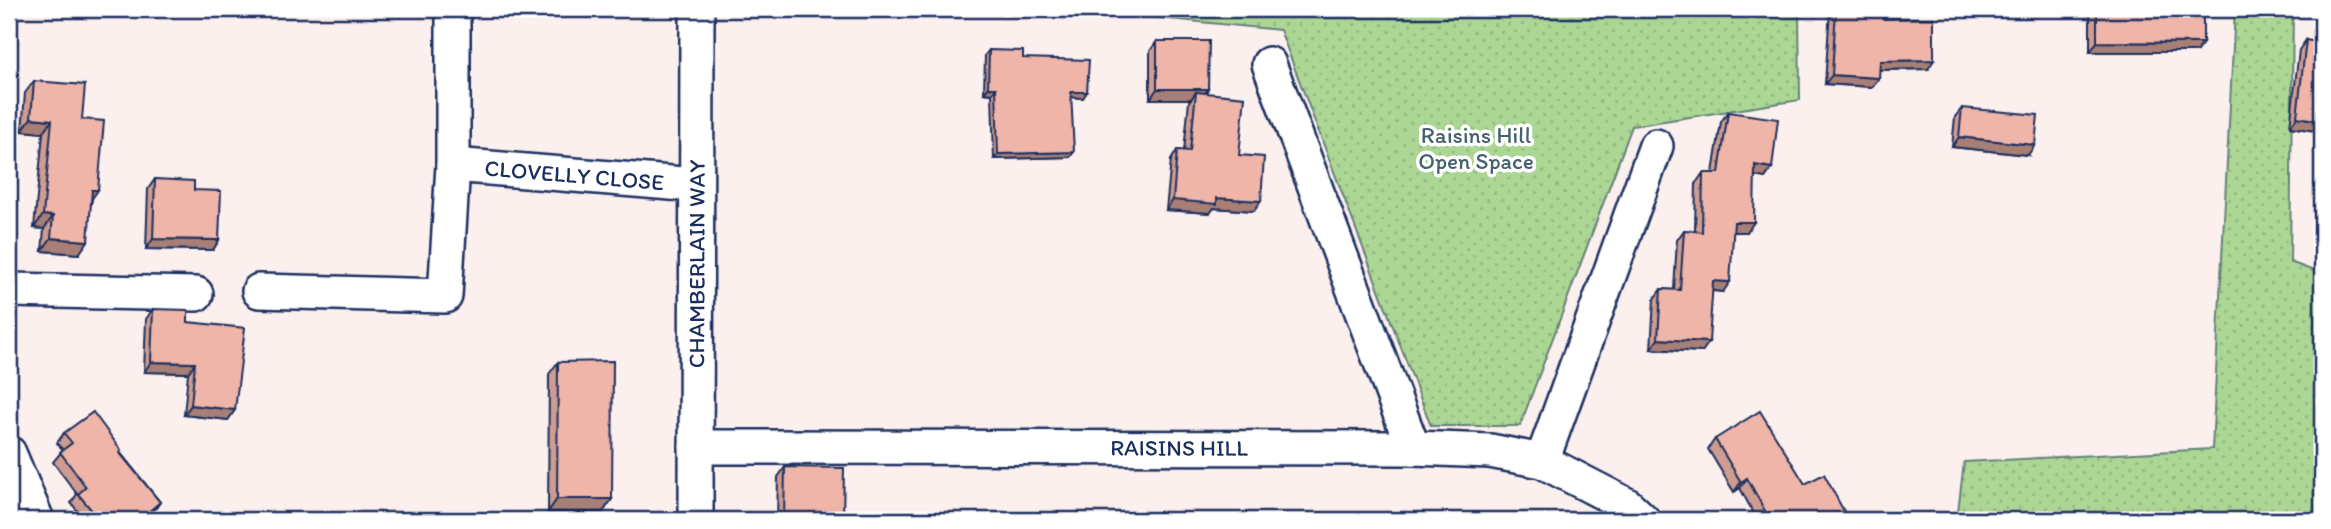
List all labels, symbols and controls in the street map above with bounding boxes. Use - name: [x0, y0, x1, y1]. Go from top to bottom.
- park label: Raisins Hill Open Space: [1418, 121, 1534, 175]
- street label: CLOVELLY CLOSE: [483, 154, 665, 196]
- street label: CHAMBERLAIN WAY: [682, 160, 711, 368]
- street label: RAISINS HILL: [1110, 434, 1248, 462]

